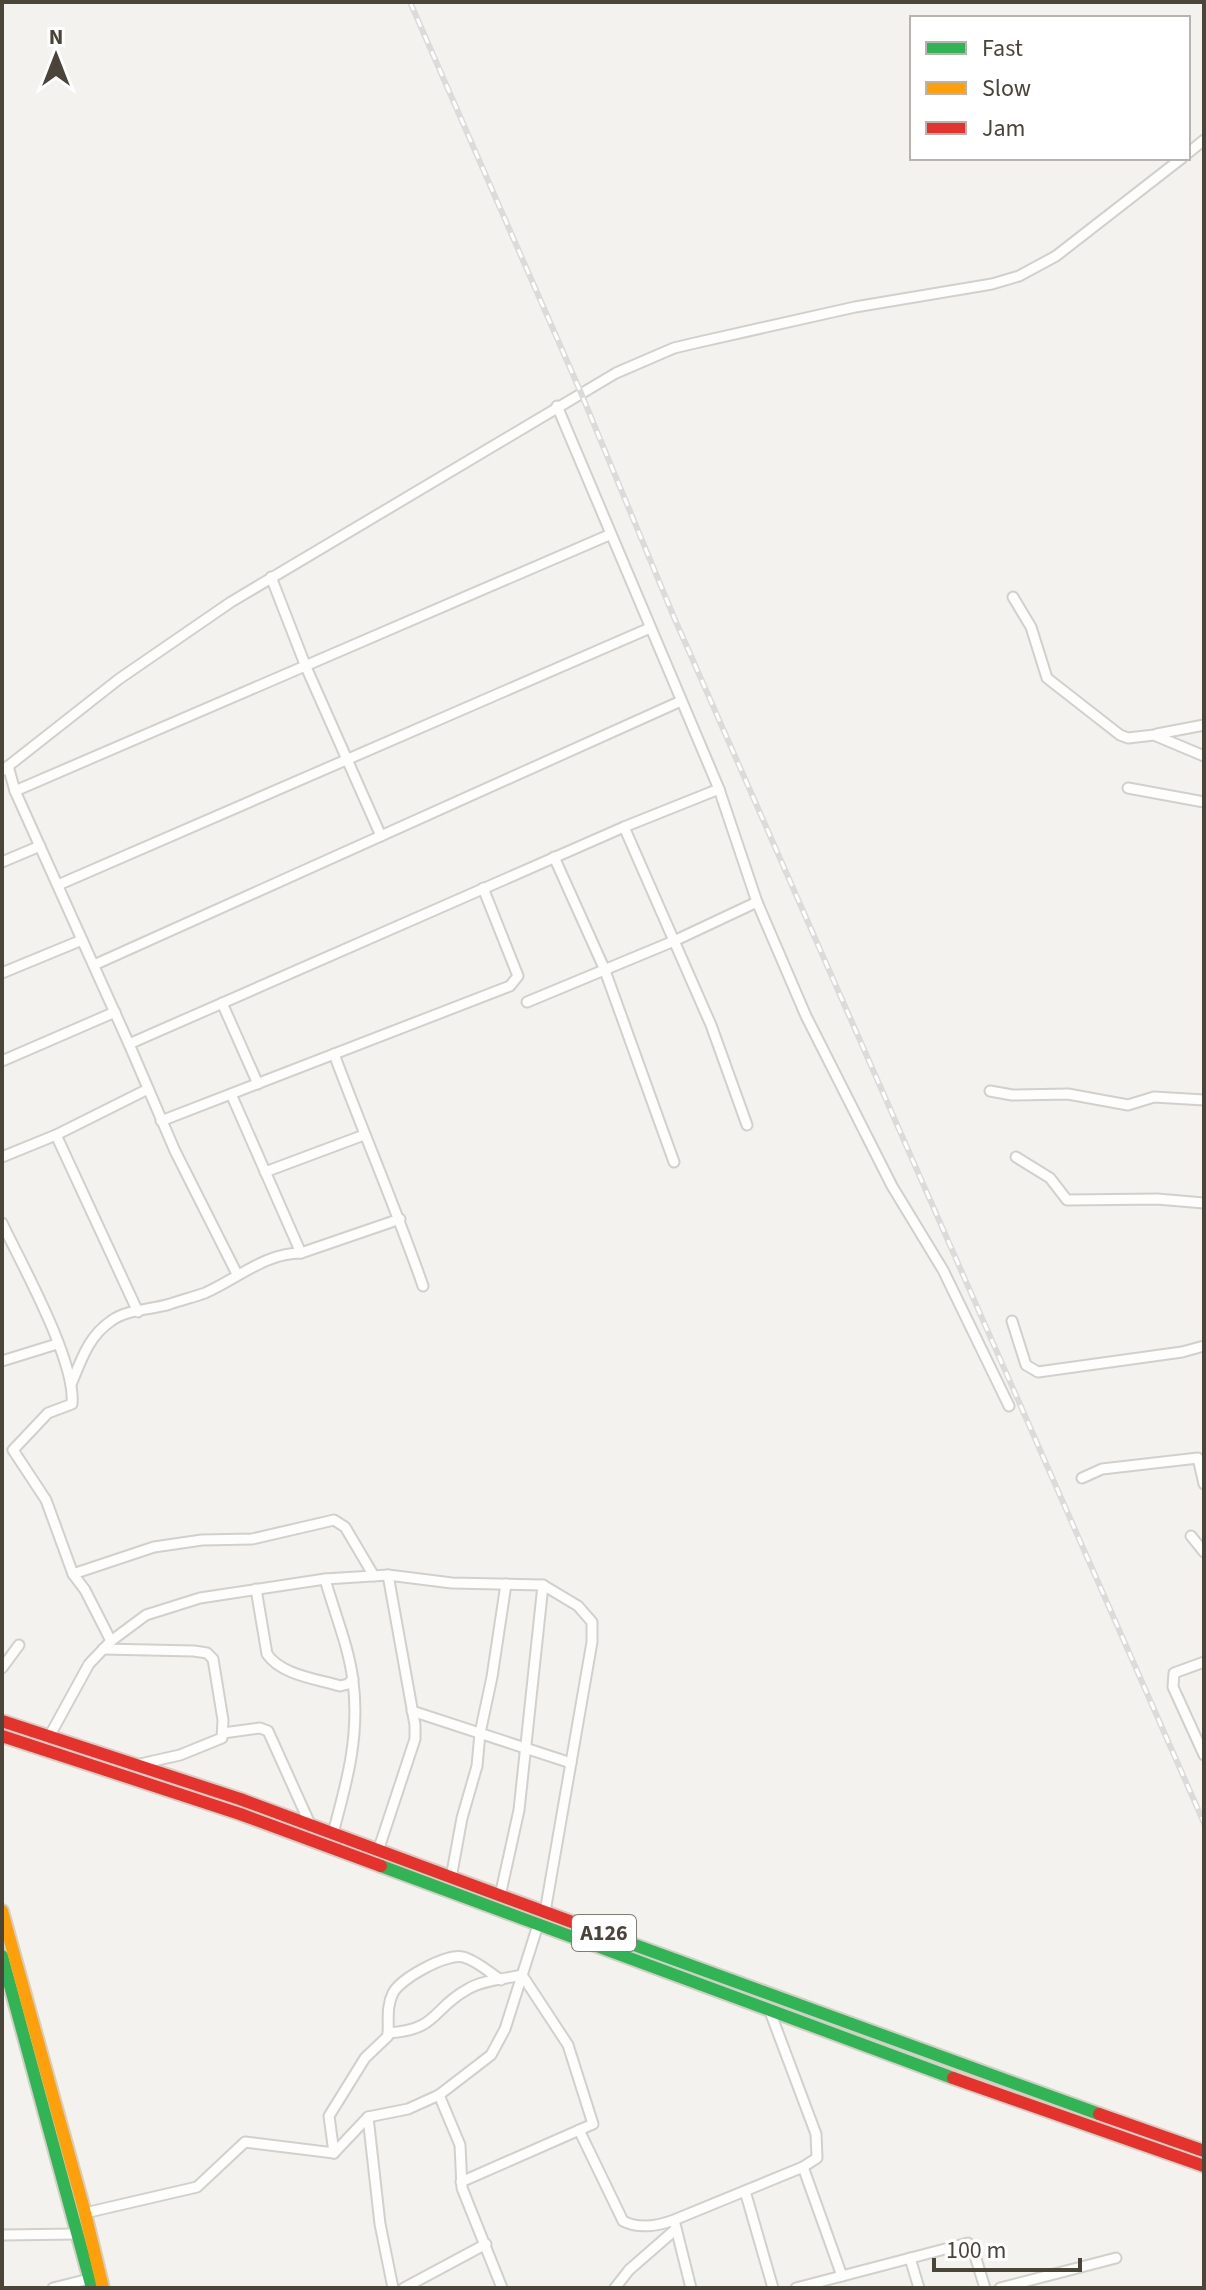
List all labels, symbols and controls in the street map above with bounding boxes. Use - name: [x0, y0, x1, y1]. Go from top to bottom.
- north arrow: [16, 16, 96, 96]
- legend: [910, 16, 1190, 160]
- text: N: [49, 21, 63, 53]
- text: Fast: [982, 31, 1023, 66]
- text: Slow: [982, 71, 1031, 106]
- text: Jam: [982, 111, 1026, 146]
- road number: A126: [572, 1915, 636, 1951]
- scale bar: [934, 2222, 1080, 2272]
- text: 100 m: [946, 2233, 1006, 2268]

